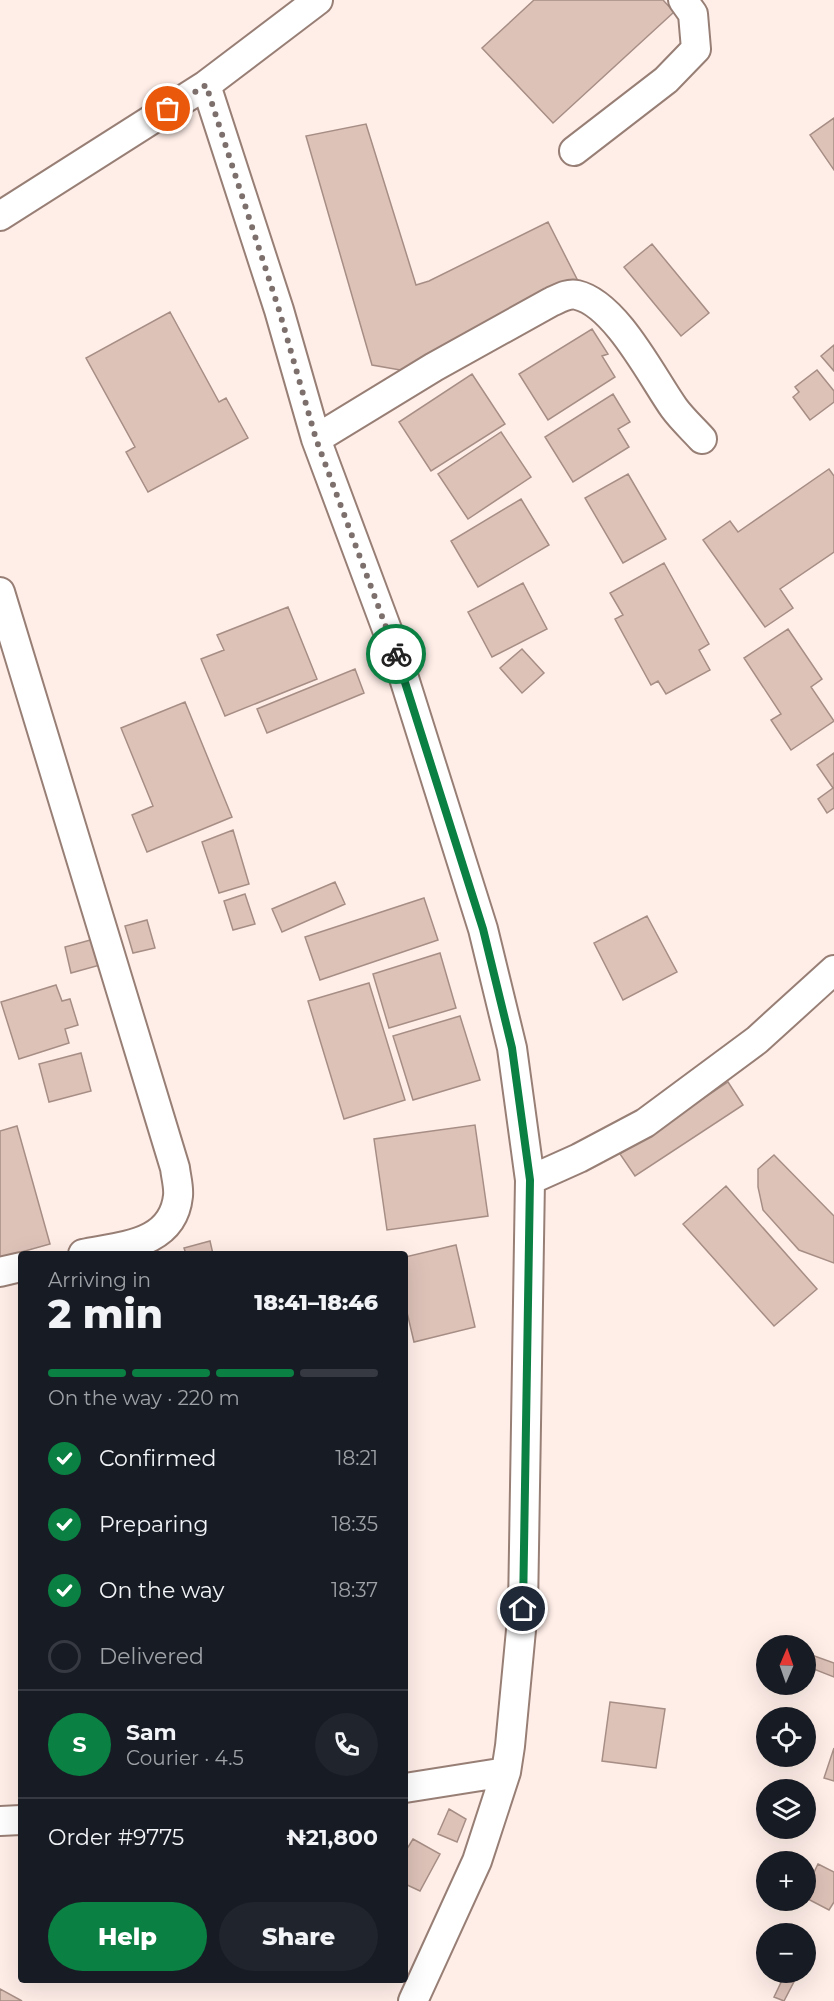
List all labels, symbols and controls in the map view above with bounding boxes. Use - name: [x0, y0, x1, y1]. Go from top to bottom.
- pin: [142, 83, 193, 134]
- icon: bag: [151, 92, 184, 125]
- courier: [366, 624, 426, 684]
- icon: bike: [380, 638, 413, 671]
- text: Arriving in: [48, 1268, 151, 1292]
- text: 18:41–18:46: [254, 1289, 378, 1316]
- text: 2 min: [48, 1290, 163, 1338]
- text: On the way · 220 m: [48, 1386, 240, 1410]
- icon: check: [48, 1442, 81, 1475]
- text: Confirmed: [99, 1445, 216, 1472]
- text: 18:21: [335, 1446, 378, 1470]
- icon: check: [48, 1508, 81, 1541]
- text: Preparing: [99, 1511, 208, 1538]
- text: 18:35: [331, 1512, 378, 1536]
- icon: check: [48, 1574, 81, 1607]
- text: On the way: [99, 1577, 224, 1604]
- text: 18:37: [331, 1578, 378, 1602]
- pin: [497, 1583, 548, 1634]
- icon: home: [506, 1592, 539, 1625]
- north arrow: [756, 1635, 816, 1695]
- map controls: [756, 1635, 816, 1983]
- text: Delivered: [99, 1643, 204, 1670]
- button: locate: [756, 1707, 816, 1767]
- button: phone: [315, 1713, 378, 1776]
- text: Sam: [126, 1719, 177, 1746]
- text: S: [72, 1731, 87, 1758]
- text: Courier · 4.5: [126, 1746, 244, 1770]
- button: layers: [756, 1779, 816, 1839]
- text: Order #9775: [48, 1824, 184, 1851]
- text: ₦21,800: [286, 1824, 378, 1851]
- button: +: [756, 1851, 816, 1911]
- button: Help: [48, 1902, 207, 1971]
- button: Share: [219, 1902, 378, 1971]
- button: −: [756, 1923, 816, 1983]

